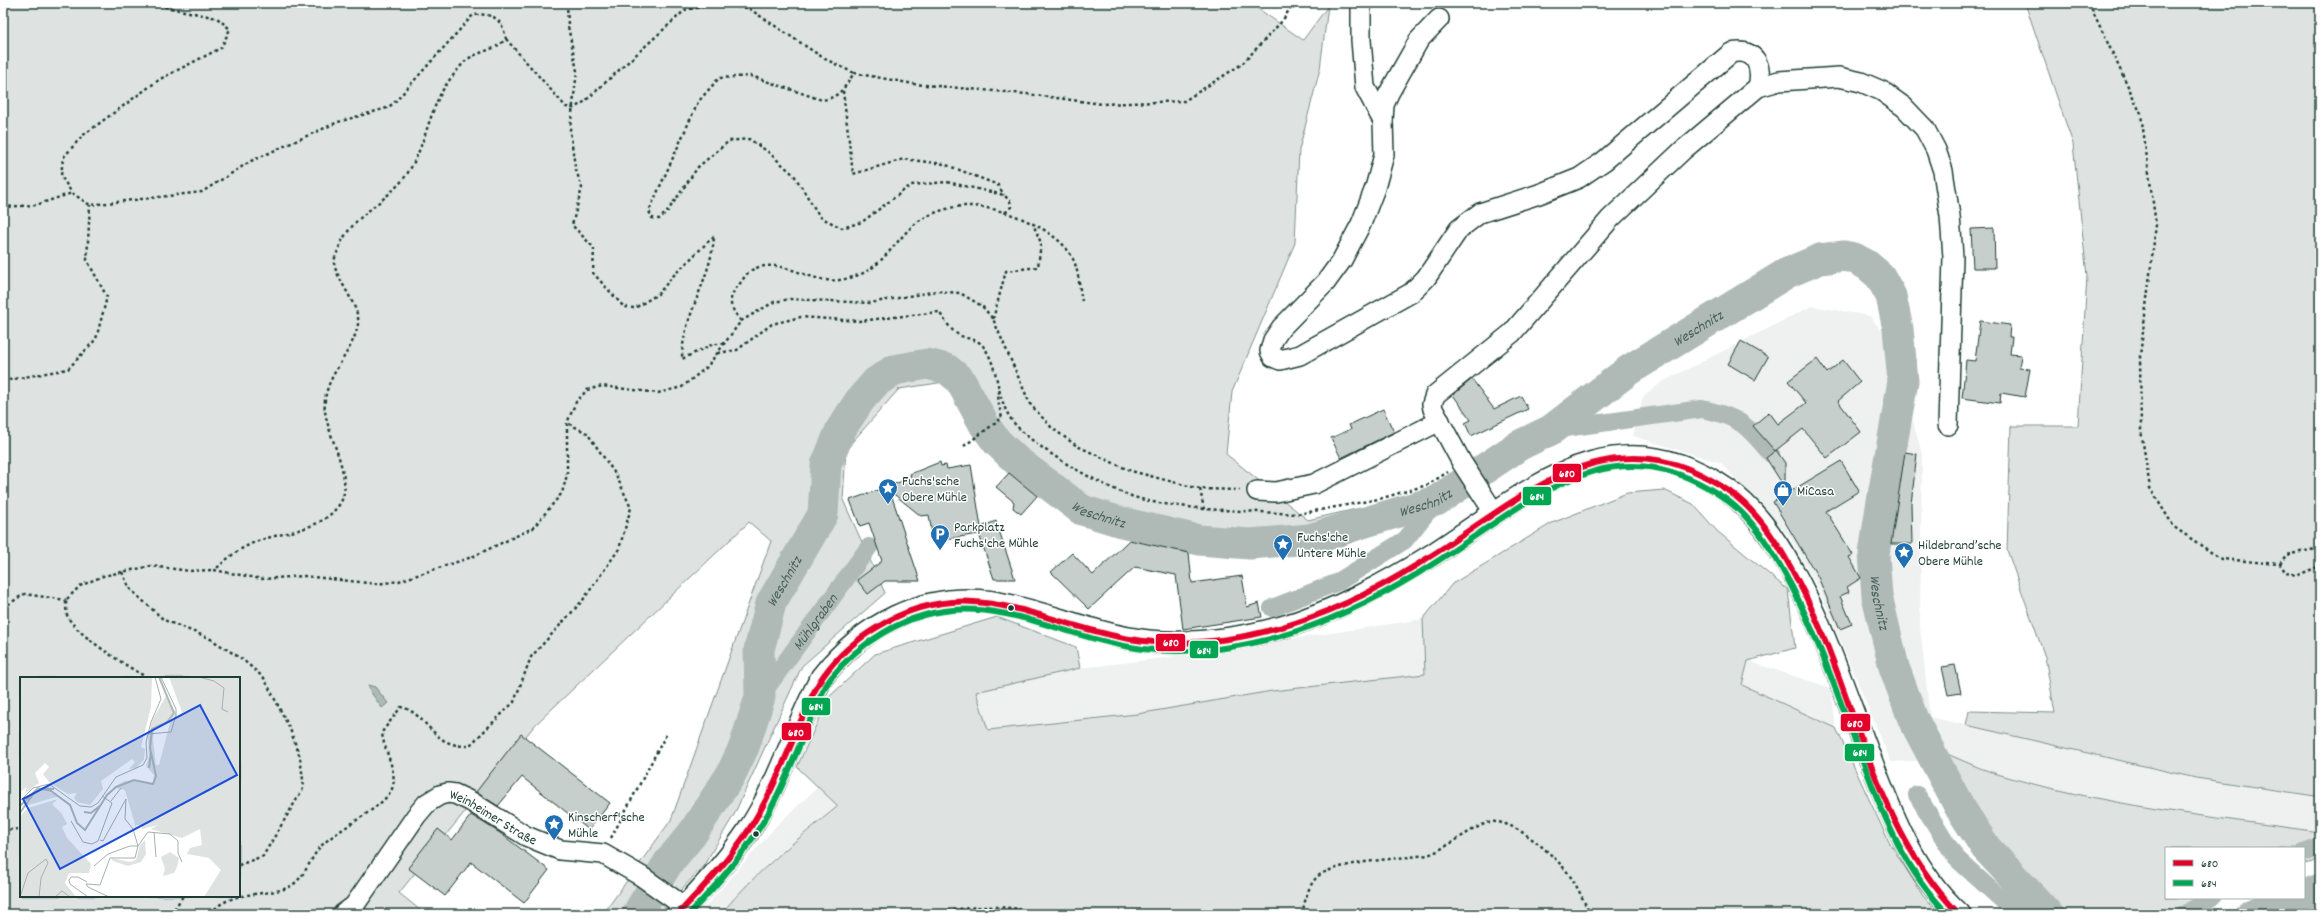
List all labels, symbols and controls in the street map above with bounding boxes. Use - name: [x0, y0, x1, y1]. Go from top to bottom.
- water label: Weschnitz: [1669, 305, 1729, 353]
- line badge: 680: [1552, 463, 1582, 483]
- text: 680: [1559, 467, 1575, 483]
- place label: Fuchs'sche Obere Mühle: [902, 472, 967, 508]
- place icon: Fuchs'sche Obere Mühle: [877, 477, 899, 505]
- shop icon: MiCasa: [1772, 479, 1794, 507]
- place label: MiCasa: [1797, 482, 1834, 502]
- water label: Weschnitz: [1397, 483, 1458, 524]
- line badge: 684: [1522, 486, 1552, 506]
- text: 684: [1530, 490, 1544, 506]
- water label: Weschnitz: [1066, 496, 1128, 536]
- place label: Parkplatz Fuchs'che Mühle: [954, 518, 1039, 554]
- parking icon: Parkplatz Fuchs'che Mühle: [929, 523, 951, 551]
- place label: Fuchs'che Untere Mühle: [1297, 528, 1366, 564]
- place icon: Fuchs'che Untere Mühle: [1272, 533, 1294, 561]
- place label: Hildebrand’sche Obere Mühle: [1918, 536, 2002, 572]
- place icon: Hildebrand’sche Obere Mühle: [1893, 541, 1915, 569]
- water label: Weschnitz: [762, 552, 810, 612]
- water label: Weschnitz: [1863, 574, 1894, 634]
- water label: Mühlgraben: [788, 589, 845, 656]
- unlabelled marker: [1006, 603, 1016, 613]
- line badge: 680: [1155, 633, 1186, 652]
- text: 680: [1163, 636, 1179, 652]
- line badge: 684: [1189, 640, 1219, 659]
- text: 684: [1197, 644, 1211, 660]
- inset map: [20, 677, 240, 897]
- line badge: 684: [801, 697, 831, 716]
- text: 684: [809, 700, 823, 716]
- line badge: 680: [1840, 713, 1871, 732]
- text: 680: [1847, 717, 1863, 733]
- line badge: 680: [781, 722, 812, 741]
- text: 680: [788, 726, 804, 742]
- line badge: 684: [1844, 743, 1875, 762]
- text: 684: [1853, 746, 1867, 762]
- street label: Weinheimer Straße: [449, 785, 539, 851]
- place label: Kinscherf'sche Mühle: [568, 808, 645, 844]
- place icon: Kinscherf'sche Mühle: [543, 813, 565, 841]
- unlabelled marker: [751, 829, 761, 839]
- legend: [2165, 847, 2305, 899]
- text: 680: [2201, 856, 2218, 873]
- text: 684: [2201, 876, 2217, 893]

